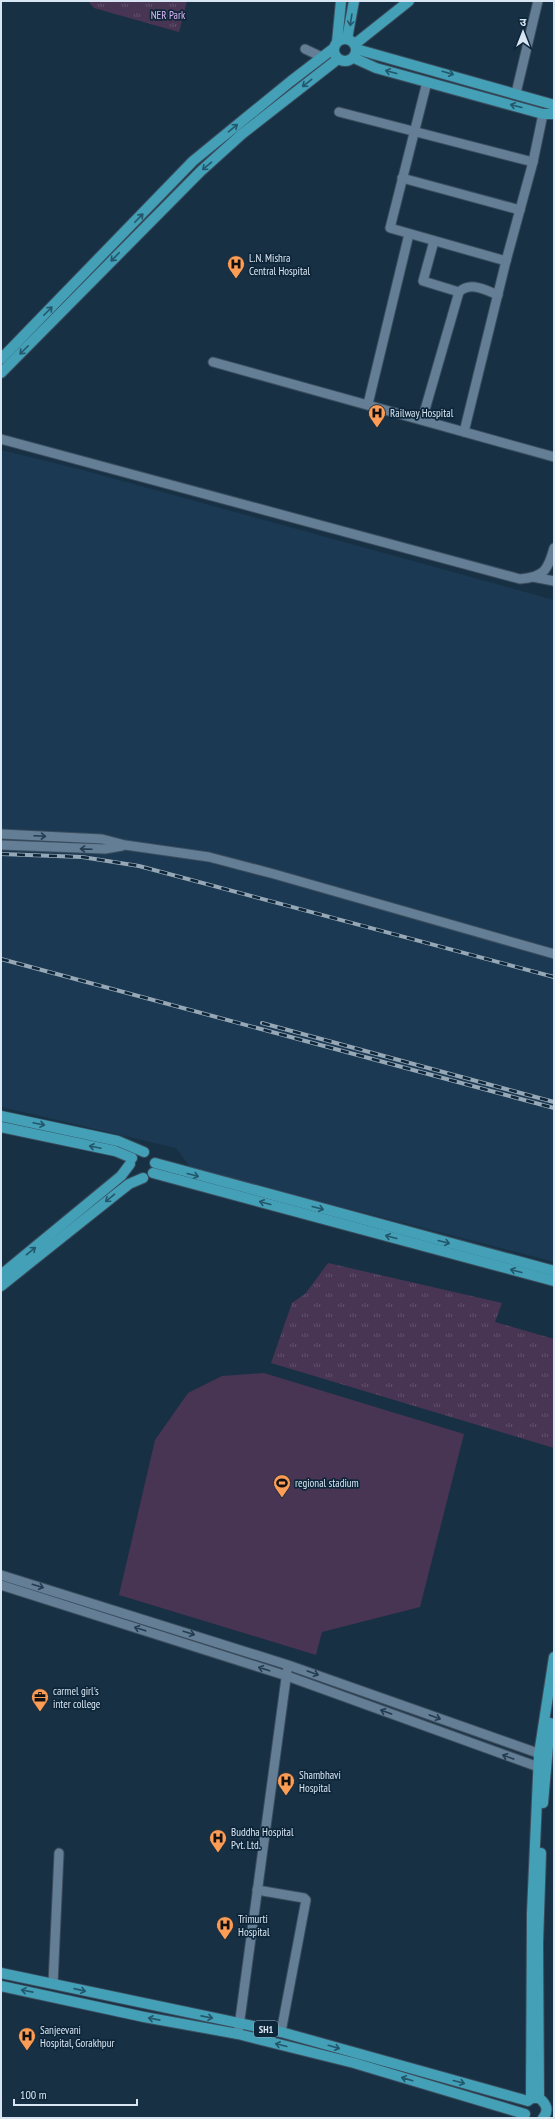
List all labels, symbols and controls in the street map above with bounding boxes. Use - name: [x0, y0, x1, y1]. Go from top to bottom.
- park label: NER Park: [151, 8, 186, 22]
- north arrow: [503, 12, 543, 52]
- one-way arrow: [346, 13, 354, 26]
- text: उ: [520, 15, 527, 29]
- one-way arrow: [384, 68, 397, 75]
- one-way arrow: [441, 70, 454, 77]
- one-way arrow: [301, 78, 312, 87]
- one-way arrow: [510, 102, 523, 109]
- one-way arrow: [227, 124, 238, 133]
- one-way arrow: [202, 161, 212, 170]
- one-way arrow: [134, 213, 144, 223]
- place label: L.N. Mishra Central Hospital: [249, 251, 310, 278]
- one-way arrow: [110, 252, 120, 262]
- hospital icon: L.N. Mishra Central Hospital: [226, 254, 246, 279]
- one-way arrow: [43, 306, 53, 316]
- one-way arrow: [19, 345, 29, 355]
- hospital icon: Railway Hospital: [367, 403, 387, 428]
- place label: Railway Hospital: [390, 406, 454, 420]
- one-way arrow: [33, 832, 46, 840]
- one-way arrow: [80, 845, 93, 852]
- one-way arrow: [32, 1121, 45, 1129]
- one-way arrow: [88, 1143, 101, 1151]
- one-way arrow: [186, 1171, 199, 1179]
- one-way arrow: [105, 1194, 116, 1202]
- one-way arrow: [259, 1199, 272, 1207]
- one-way arrow: [311, 1205, 324, 1212]
- one-way arrow: [385, 1233, 398, 1240]
- one-way arrow: [437, 1238, 450, 1246]
- one-way arrow: [26, 1246, 37, 1255]
- one-way arrow: [510, 1267, 523, 1274]
- sports icon: regional stadium: [272, 1473, 292, 1498]
- place label: regional stadium: [295, 1476, 359, 1490]
- one-way arrow: [32, 1583, 45, 1590]
- one-way arrow: [135, 1624, 147, 1632]
- one-way arrow: [183, 1630, 196, 1637]
- one-way arrow: [258, 1665, 271, 1672]
- one-way arrow: [306, 1670, 318, 1678]
- place label: carmel girl's inter college: [53, 1684, 101, 1711]
- office icon: carmel girl's inter college: [30, 1687, 50, 1712]
- one-way arrow: [381, 1708, 393, 1716]
- one-way arrow: [429, 1714, 442, 1721]
- one-way arrow: [502, 1753, 515, 1760]
- place label: Shambhavi Hospital: [299, 1768, 341, 1795]
- hospital icon: Shambhavi Hospital: [276, 1771, 296, 1796]
- place label: Buddha Hospital Pvt. Ltd.: [231, 1825, 294, 1852]
- hospital icon: Buddha Hospital Pvt. Ltd.: [208, 1828, 228, 1853]
- place label: Trimurti Hospital: [238, 1912, 270, 1939]
- hospital icon: Trimurti Hospital: [215, 1915, 235, 1940]
- one-way arrow: [21, 1986, 34, 1994]
- one-way arrow: [73, 1987, 86, 1995]
- one-way arrow: [201, 2013, 214, 2021]
- one-way arrow: [148, 2015, 161, 2023]
- road number: SH1: [254, 2021, 278, 2037]
- place label: Sanjeevani Hospital, Gorakhpur: [40, 2023, 114, 2050]
- hospital icon: Sanjeevani Hospital, Gorakhpur: [17, 2026, 37, 2051]
- one-way arrow: [275, 2041, 288, 2048]
- one-way arrow: [327, 2044, 340, 2051]
- one-way arrow: [400, 2075, 413, 2082]
- one-way arrow: [452, 2079, 465, 2086]
- scale bar: [14, 2081, 137, 2107]
- text: 100 m: [20, 2087, 47, 2102]

